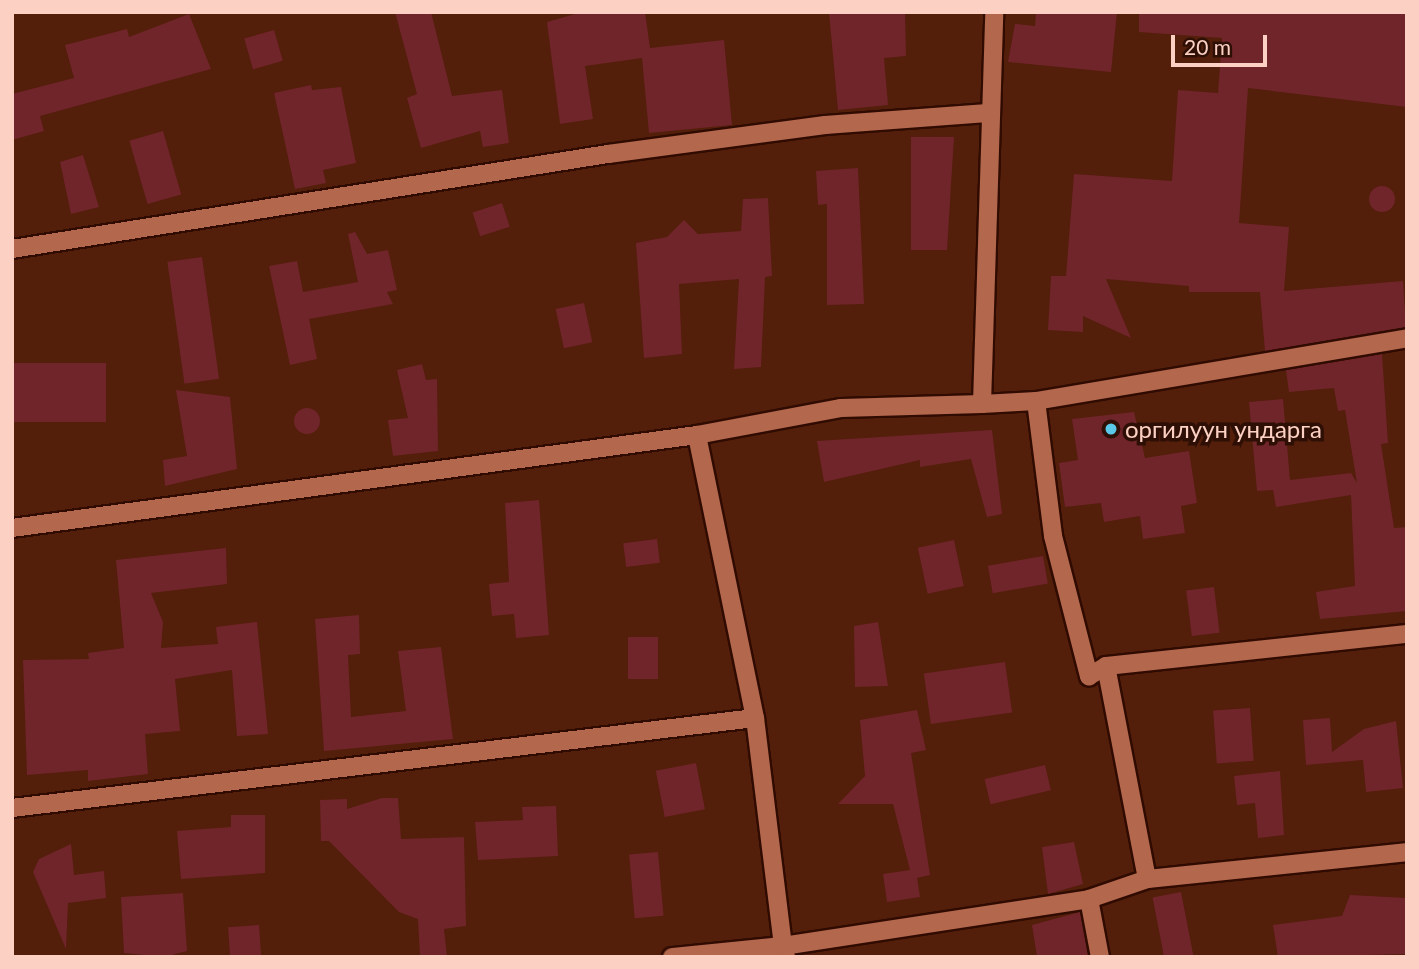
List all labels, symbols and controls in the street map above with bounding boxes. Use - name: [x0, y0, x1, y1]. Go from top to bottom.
- scale bar: [1174, 21, 1270, 65]
- text: 20 m: [1184, 34, 1231, 59]
- place label: оргилуун ундарга: [1125, 415, 1322, 443]
- marker: оргилуун ундарга: [1103, 421, 1119, 437]

